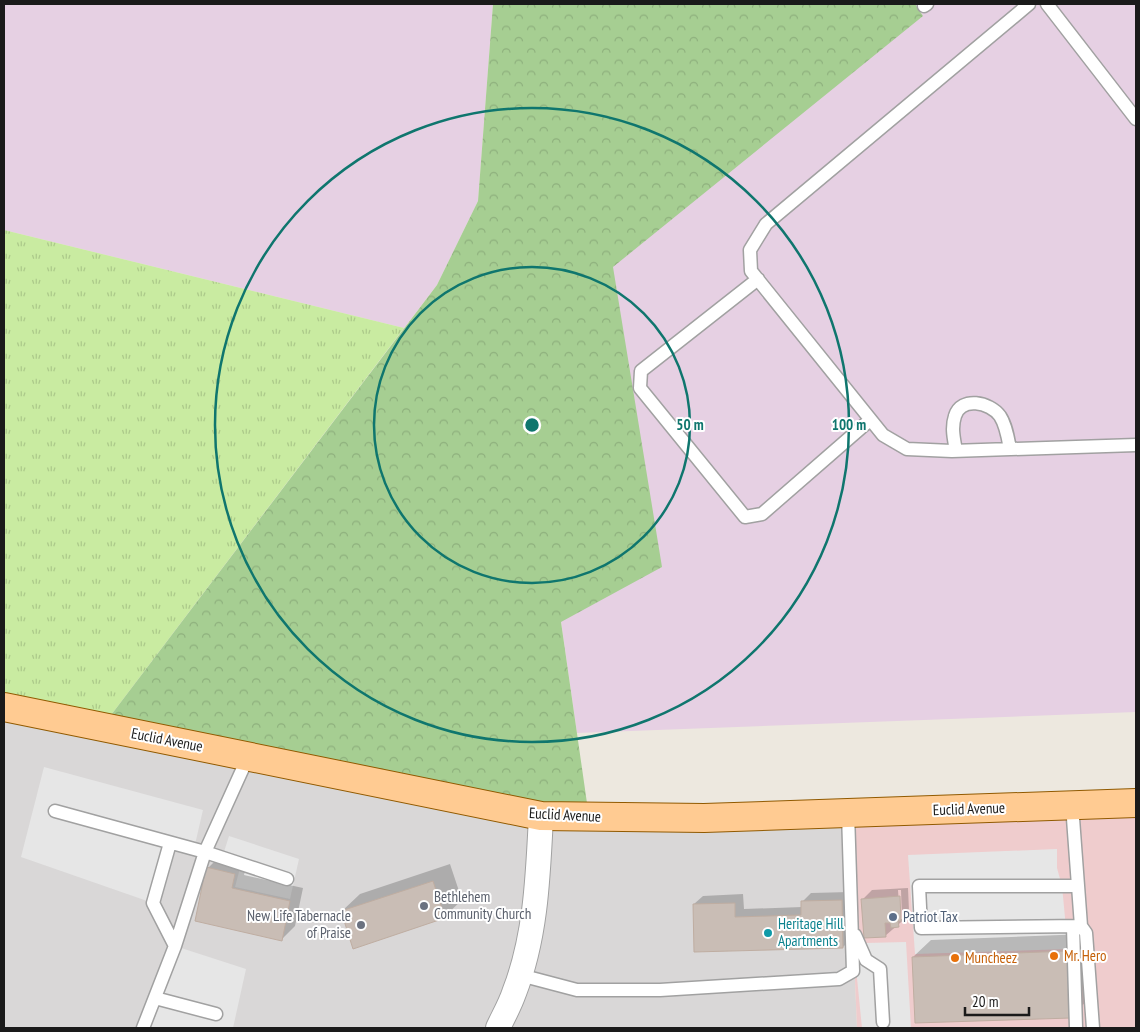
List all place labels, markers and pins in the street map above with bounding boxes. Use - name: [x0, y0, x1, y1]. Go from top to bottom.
- centre of rings: [523, 416, 541, 434]
- place label: Bethlehem Community Church: [434, 887, 531, 923]
- marker: Bethlehem Community Church: [418, 900, 430, 912]
- place label: New Life Tabernacle of Praise: [247, 906, 351, 942]
- place label: Patriot Tax: [903, 907, 958, 926]
- marker: Patriot Tax: [887, 911, 899, 923]
- place label: Heritage Hill Apartments: [778, 914, 844, 950]
- marker: New Life Tabernacle of Praise: [355, 919, 367, 931]
- marker: Heritage Hill Apartments: [762, 927, 774, 939]
- place label: Mr. Hero: [1064, 946, 1107, 965]
- place label: Muncheez: [965, 948, 1017, 967]
- marker: Mr. Hero: [1048, 950, 1060, 962]
- marker: Muncheez: [949, 952, 961, 964]

